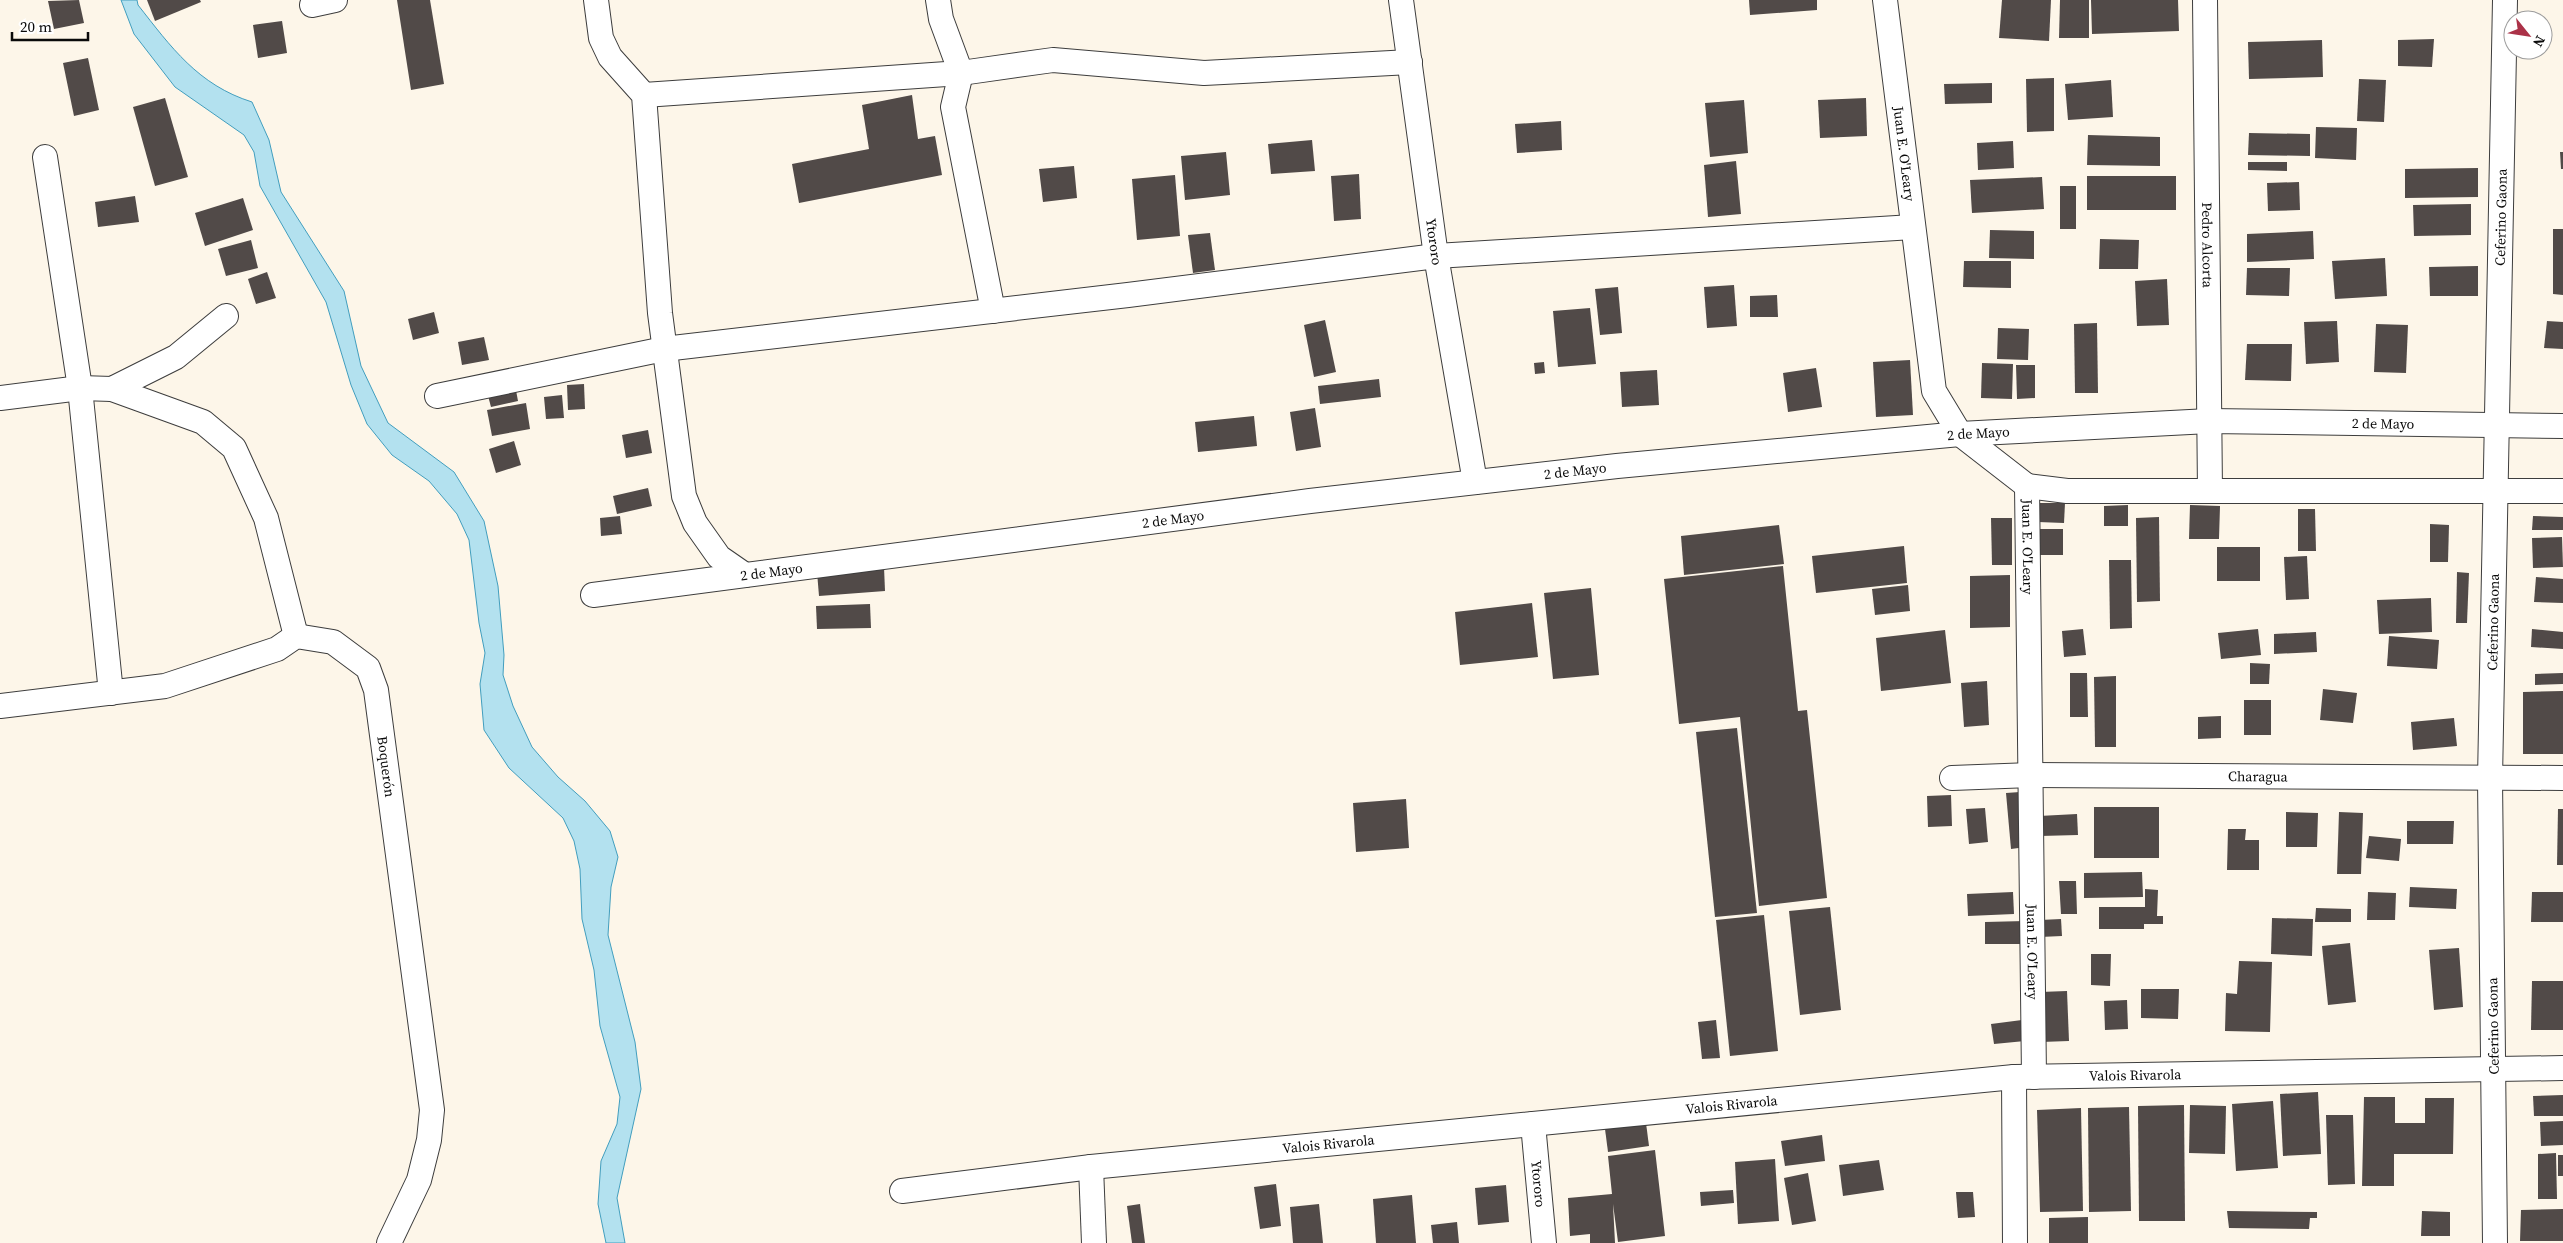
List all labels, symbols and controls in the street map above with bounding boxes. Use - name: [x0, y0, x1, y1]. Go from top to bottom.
- scale bar: [12, 10, 89, 42]
- north arrow: [2503, 10, 2553, 60]
- text: 20 m: [20, 16, 52, 37]
- text: N: [2528, 32, 2550, 51]
- street label: Juan E. O'Leary: [1888, 104, 1920, 203]
- street label: Ceferino Gaona: [2490, 167, 2512, 266]
- street label: Pedro Alcorta: [2197, 202, 2218, 289]
- street label: Ytororo: [1421, 217, 1447, 267]
- street label: 2 de Mayo: [2352, 413, 2415, 434]
- street label: 2 de Mayo: [1946, 421, 2010, 445]
- street label: 2 de Mayo: [1543, 457, 1608, 484]
- street label: Juan E. O'Leary: [2017, 498, 2038, 596]
- street label: 2 de Mayo: [1141, 505, 1206, 533]
- street label: 2 de Mayo: [739, 558, 804, 586]
- street label: Ceferino Gaona: [2482, 572, 2504, 671]
- street label: Boquerón: [372, 735, 400, 799]
- street label: Charagua: [2228, 766, 2289, 786]
- street label: Juan E. O'Leary: [2022, 903, 2043, 1001]
- street label: Ceferino Gaona: [2482, 976, 2504, 1075]
- street label: Valois Rivarola: [2089, 1064, 2182, 1086]
- street label: Valois Rivarola: [1684, 1090, 1779, 1119]
- street label: Valois Rivarola: [1281, 1129, 1376, 1158]
- street label: Ytororo: [1526, 1159, 1551, 1209]

